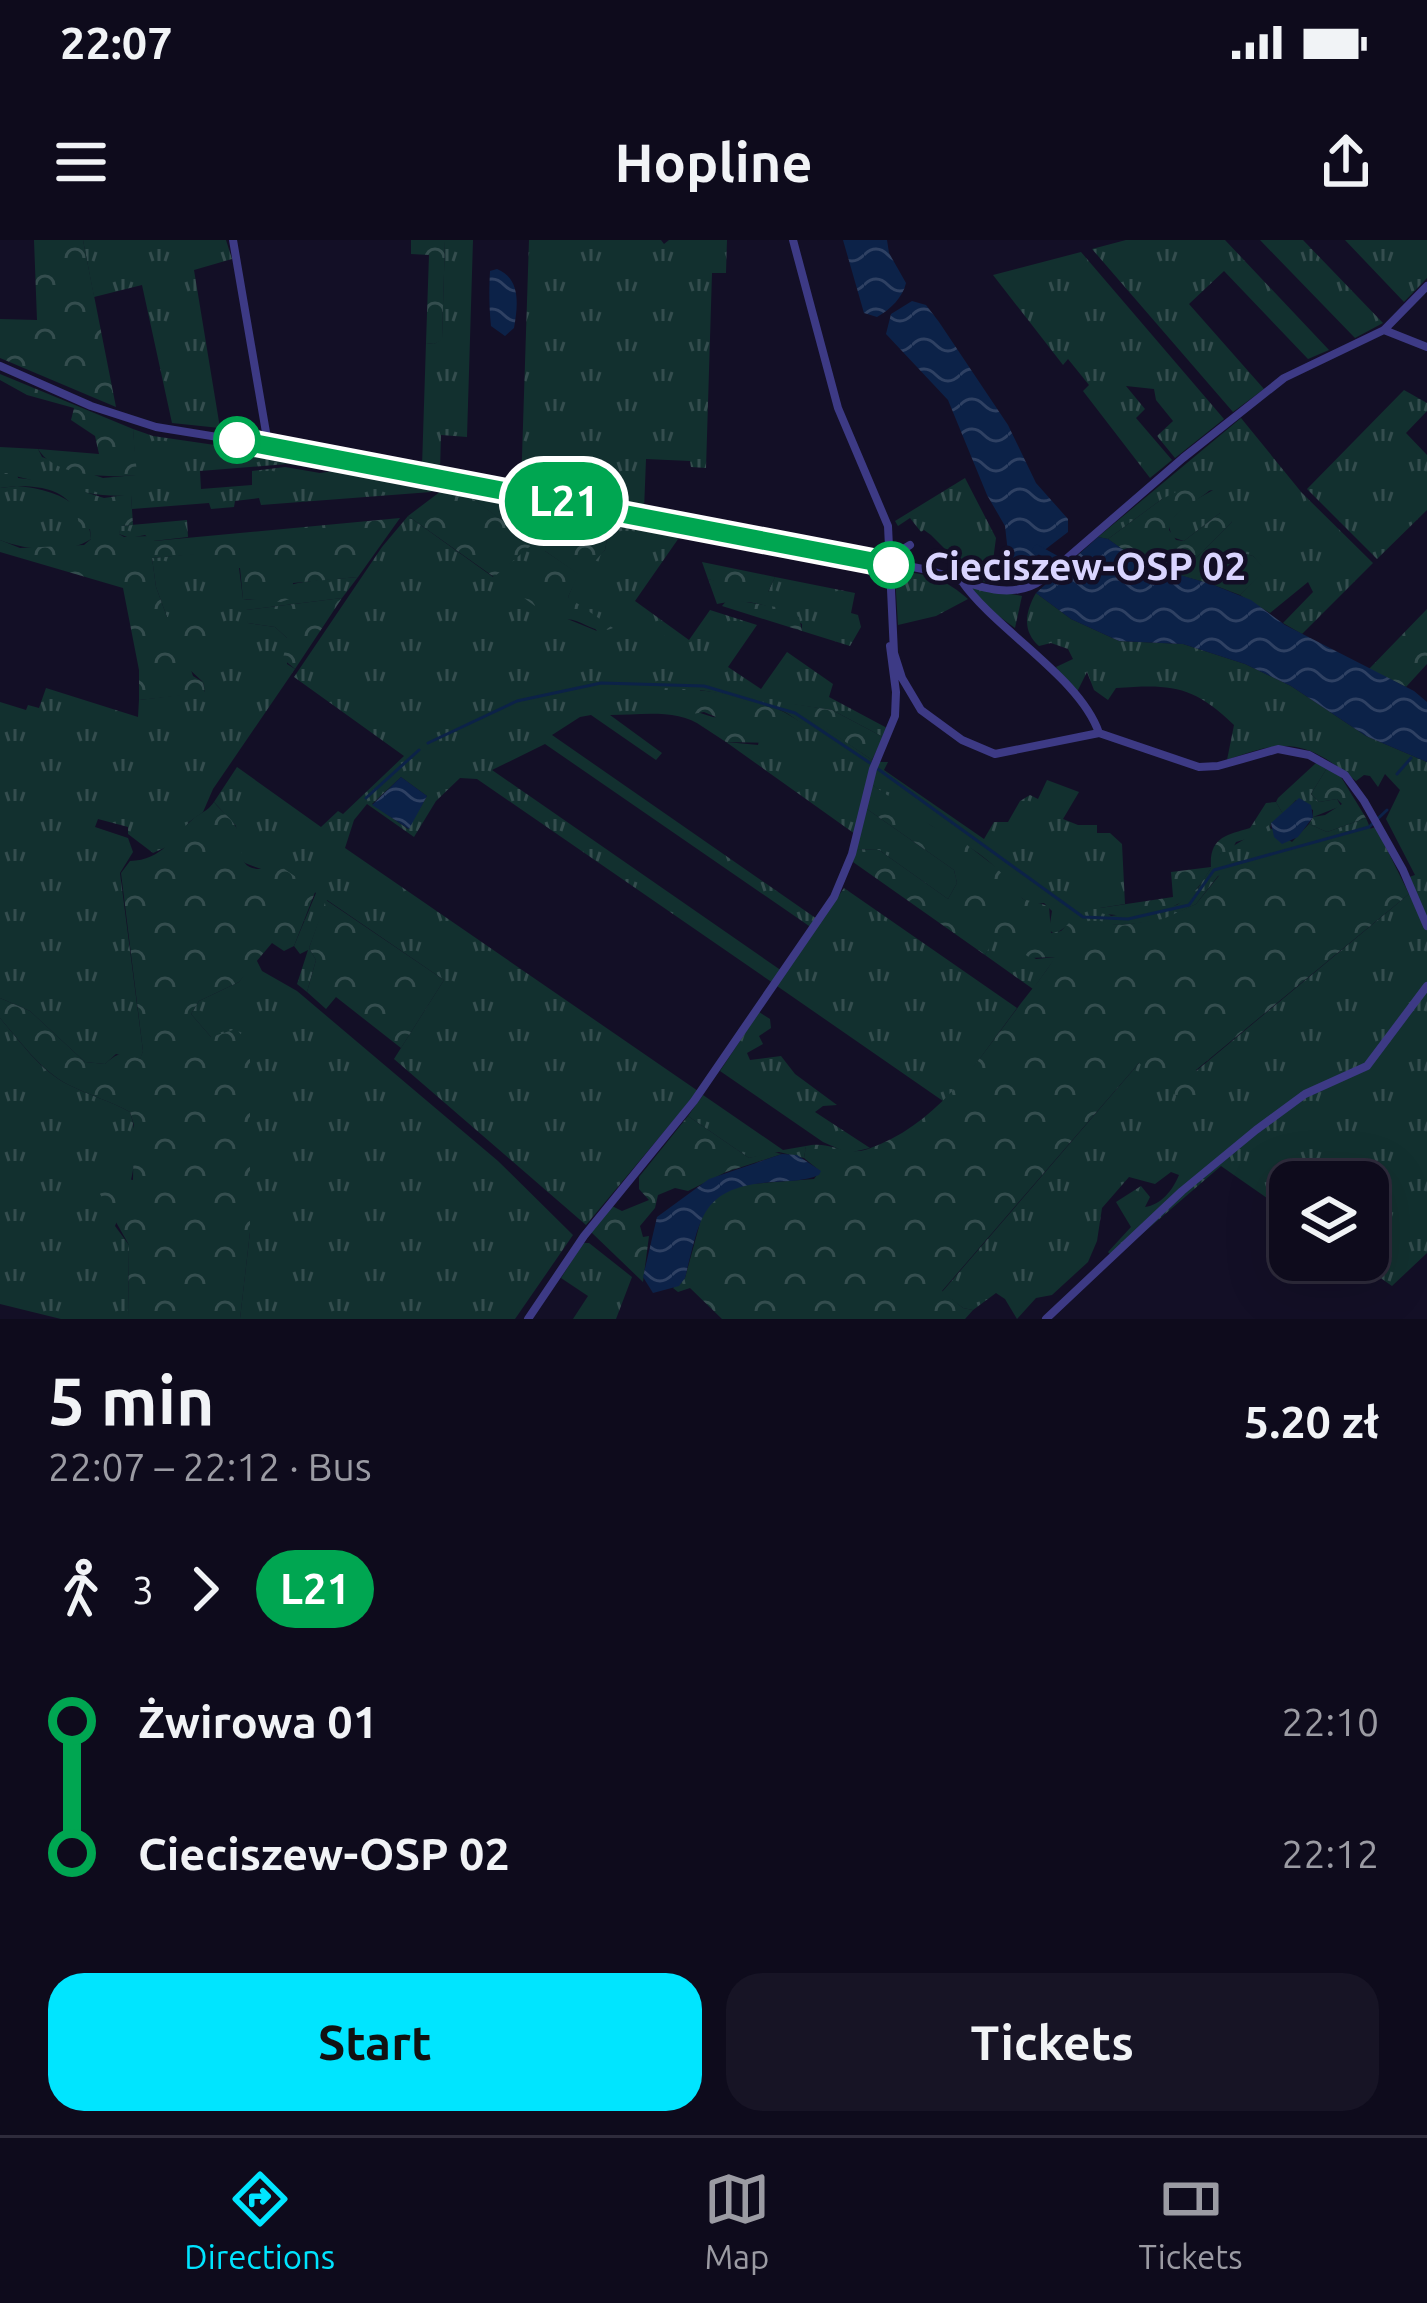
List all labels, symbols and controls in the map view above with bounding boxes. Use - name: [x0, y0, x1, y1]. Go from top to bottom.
- text: 22:07: [60, 17, 173, 68]
- icon: menu: [48, 129, 114, 195]
- icon: share: [1313, 129, 1379, 195]
- text: Hopline: [614, 132, 813, 192]
- unlabelled marker: [215, 418, 259, 462]
- line badge: L21: [495, 462, 633, 540]
- text: L21: [529, 477, 599, 524]
- marker: Cieciszew-OSP 02: [869, 543, 913, 587]
- place label: Cieciszew-OSP 02: [924, 544, 1246, 587]
- map controls: [1269, 1161, 1389, 1281]
- button: layers: [1269, 1161, 1389, 1281]
- text: 5 min: [48, 1363, 215, 1437]
- text: 5.20 zł: [1244, 1396, 1379, 1447]
- text: 22:07 – 22:12 · Bus: [48, 1445, 372, 1488]
- icon: walk: [48, 1556, 114, 1622]
- icon: forward: [172, 1556, 238, 1622]
- text: L21: [280, 1565, 350, 1612]
- text: 3: [132, 1568, 154, 1611]
- text: Żwirowa 01: [138, 1696, 378, 1747]
- text: 22:10: [1281, 1700, 1379, 1743]
- text: Cieciszew-OSP 02: [138, 1828, 510, 1879]
- text: 22:12: [1281, 1832, 1379, 1875]
- button: Start: [48, 1973, 702, 2111]
- button: Tickets: [726, 1973, 1379, 2111]
- tab: Directions: [184, 2166, 335, 2275]
- tab: Map: [704, 2166, 770, 2275]
- tab: Tickets: [1139, 2166, 1243, 2275]

